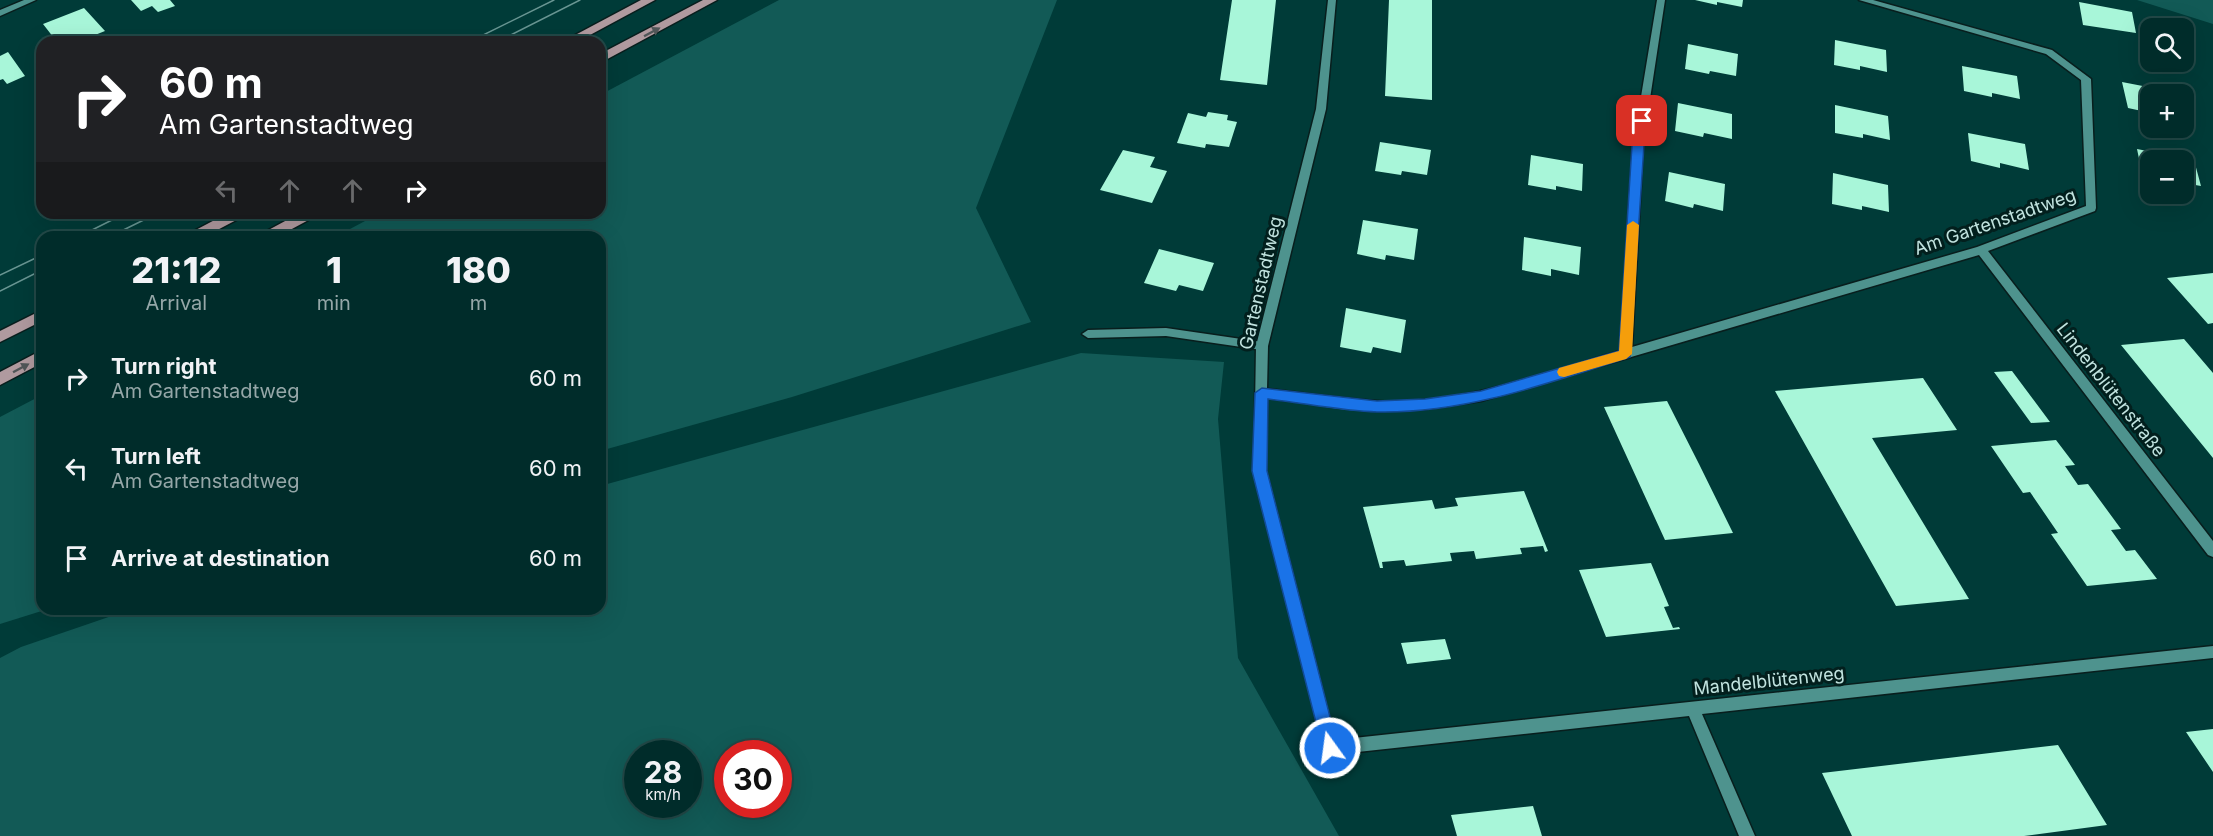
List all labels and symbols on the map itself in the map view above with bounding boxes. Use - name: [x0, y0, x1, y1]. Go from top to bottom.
- one-way arrow: [643, 27, 660, 37]
- pin: [1616, 95, 1667, 146]
- street label: Am Gartenstadtweg: [1911, 184, 2078, 259]
- street label: Gartenstadtweg: [1235, 214, 1286, 352]
- street label: Lindenblütenstraße: [2053, 319, 2170, 461]
- one-way arrow: [13, 363, 30, 373]
- street label: Mandelblütenweg: [1692, 662, 1845, 699]
- position arrow: [1298, 716, 1362, 780]
- speed limit sign: 30: [714, 740, 792, 818]

